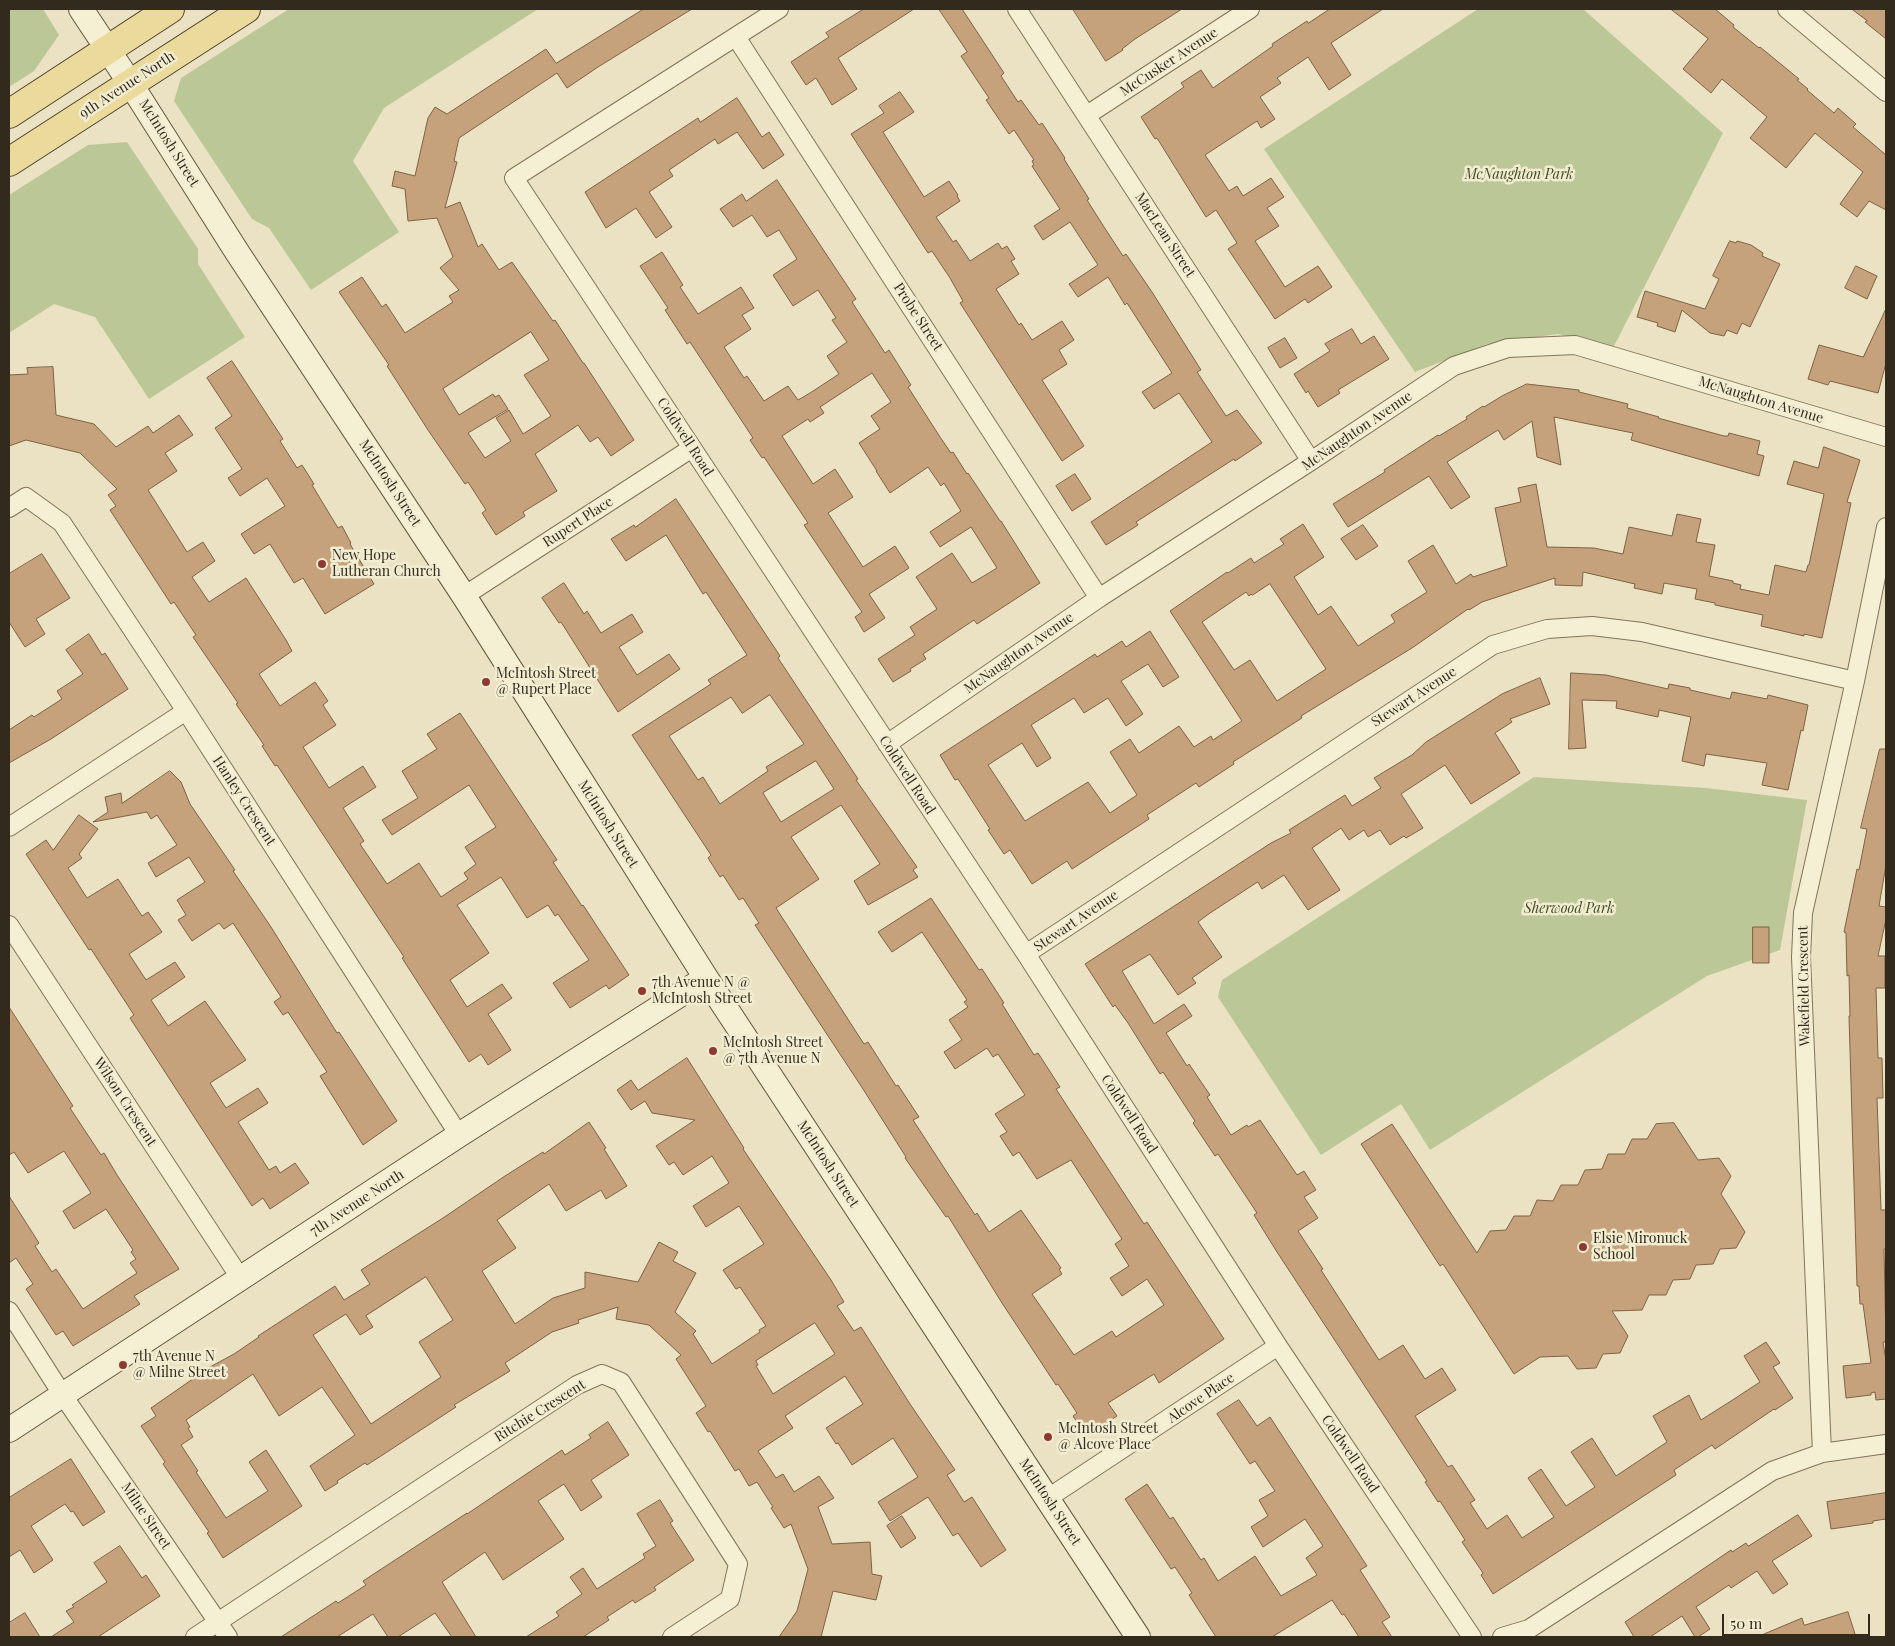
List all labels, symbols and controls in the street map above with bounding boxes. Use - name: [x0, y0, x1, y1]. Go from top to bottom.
- street label: McCusker Avenue: [1117, 24, 1221, 100]
- street label: 9th Avenue North: [76, 48, 178, 122]
- street label: McIntosh Street: [135, 96, 203, 190]
- park label: McNaughton Park: [1465, 167, 1573, 183]
- street label: MacLean Street: [1131, 189, 1199, 281]
- street label: Probe Street: [890, 280, 946, 354]
- street label: McNaughton Avenue: [1697, 373, 1825, 427]
- street label: McNaughton Avenue: [1299, 388, 1415, 474]
- street label: Coldwell Road: [653, 395, 717, 479]
- street label: McIntosh Street: [356, 436, 424, 530]
- street label: Rupert Place: [540, 493, 616, 551]
- place label: New Hope Lutheran Church: [332, 548, 441, 580]
- marker: New Hope Lutheran Church: [316, 558, 328, 570]
- street label: McNaughton Avenue: [961, 609, 1077, 697]
- street label: Stewart Avenue: [1368, 663, 1460, 731]
- place label: McIntosh Street @ Rupert Place: [496, 666, 596, 699]
- marker: McIntosh Street @ Rupert Place: [480, 676, 492, 688]
- street label: Coldwell Road: [875, 733, 939, 817]
- street label: Hanley Crescent: [209, 753, 279, 849]
- street label: McIntosh Street: [574, 777, 642, 871]
- street label: Stewart Avenue: [1031, 887, 1121, 955]
- park label: Sherwood Park: [1524, 901, 1614, 917]
- street label: Wakefield Crescent: [1795, 926, 1813, 1046]
- place label: 7th Avenue N @ McIntosh Street: [652, 975, 752, 1008]
- marker: 7th Avenue N @ McIntosh Street: [636, 985, 648, 997]
- place label: McIntosh Street @ 7th Avenue N: [723, 1035, 823, 1068]
- marker: McIntosh Street @ 7th Avenue N: [707, 1045, 719, 1057]
- street label: Wilson Crescent: [90, 1055, 160, 1149]
- street label: Coldwell Road: [1097, 1072, 1161, 1156]
- street label: McIntosh Street: [794, 1117, 862, 1211]
- street label: 7th Avenue North: [307, 1166, 407, 1240]
- place label: Elsie Mironuck School: [1593, 1231, 1687, 1264]
- marker: Elsie Mironuck School: [1577, 1241, 1589, 1253]
- place label: 7th Avenue N @ Milne Street: [133, 1349, 226, 1381]
- marker: 7th Avenue N @ Milne Street: [117, 1359, 129, 1371]
- street label: Alcove Place: [1164, 1369, 1238, 1427]
- street label: Ritchie Crescent: [491, 1376, 589, 1446]
- street label: Coldwell Road: [1318, 1412, 1382, 1496]
- place label: McIntosh Street @ Alcove Place: [1058, 1421, 1158, 1454]
- marker: McIntosh Street @ Alcove Place: [1042, 1431, 1054, 1443]
- street label: McIntosh Street: [1016, 1455, 1084, 1549]
- street label: Milne Street: [118, 1479, 174, 1553]
- scale bar: [1725, 1604, 1872, 1636]
- text: 50 m: [1730, 1613, 1762, 1633]

